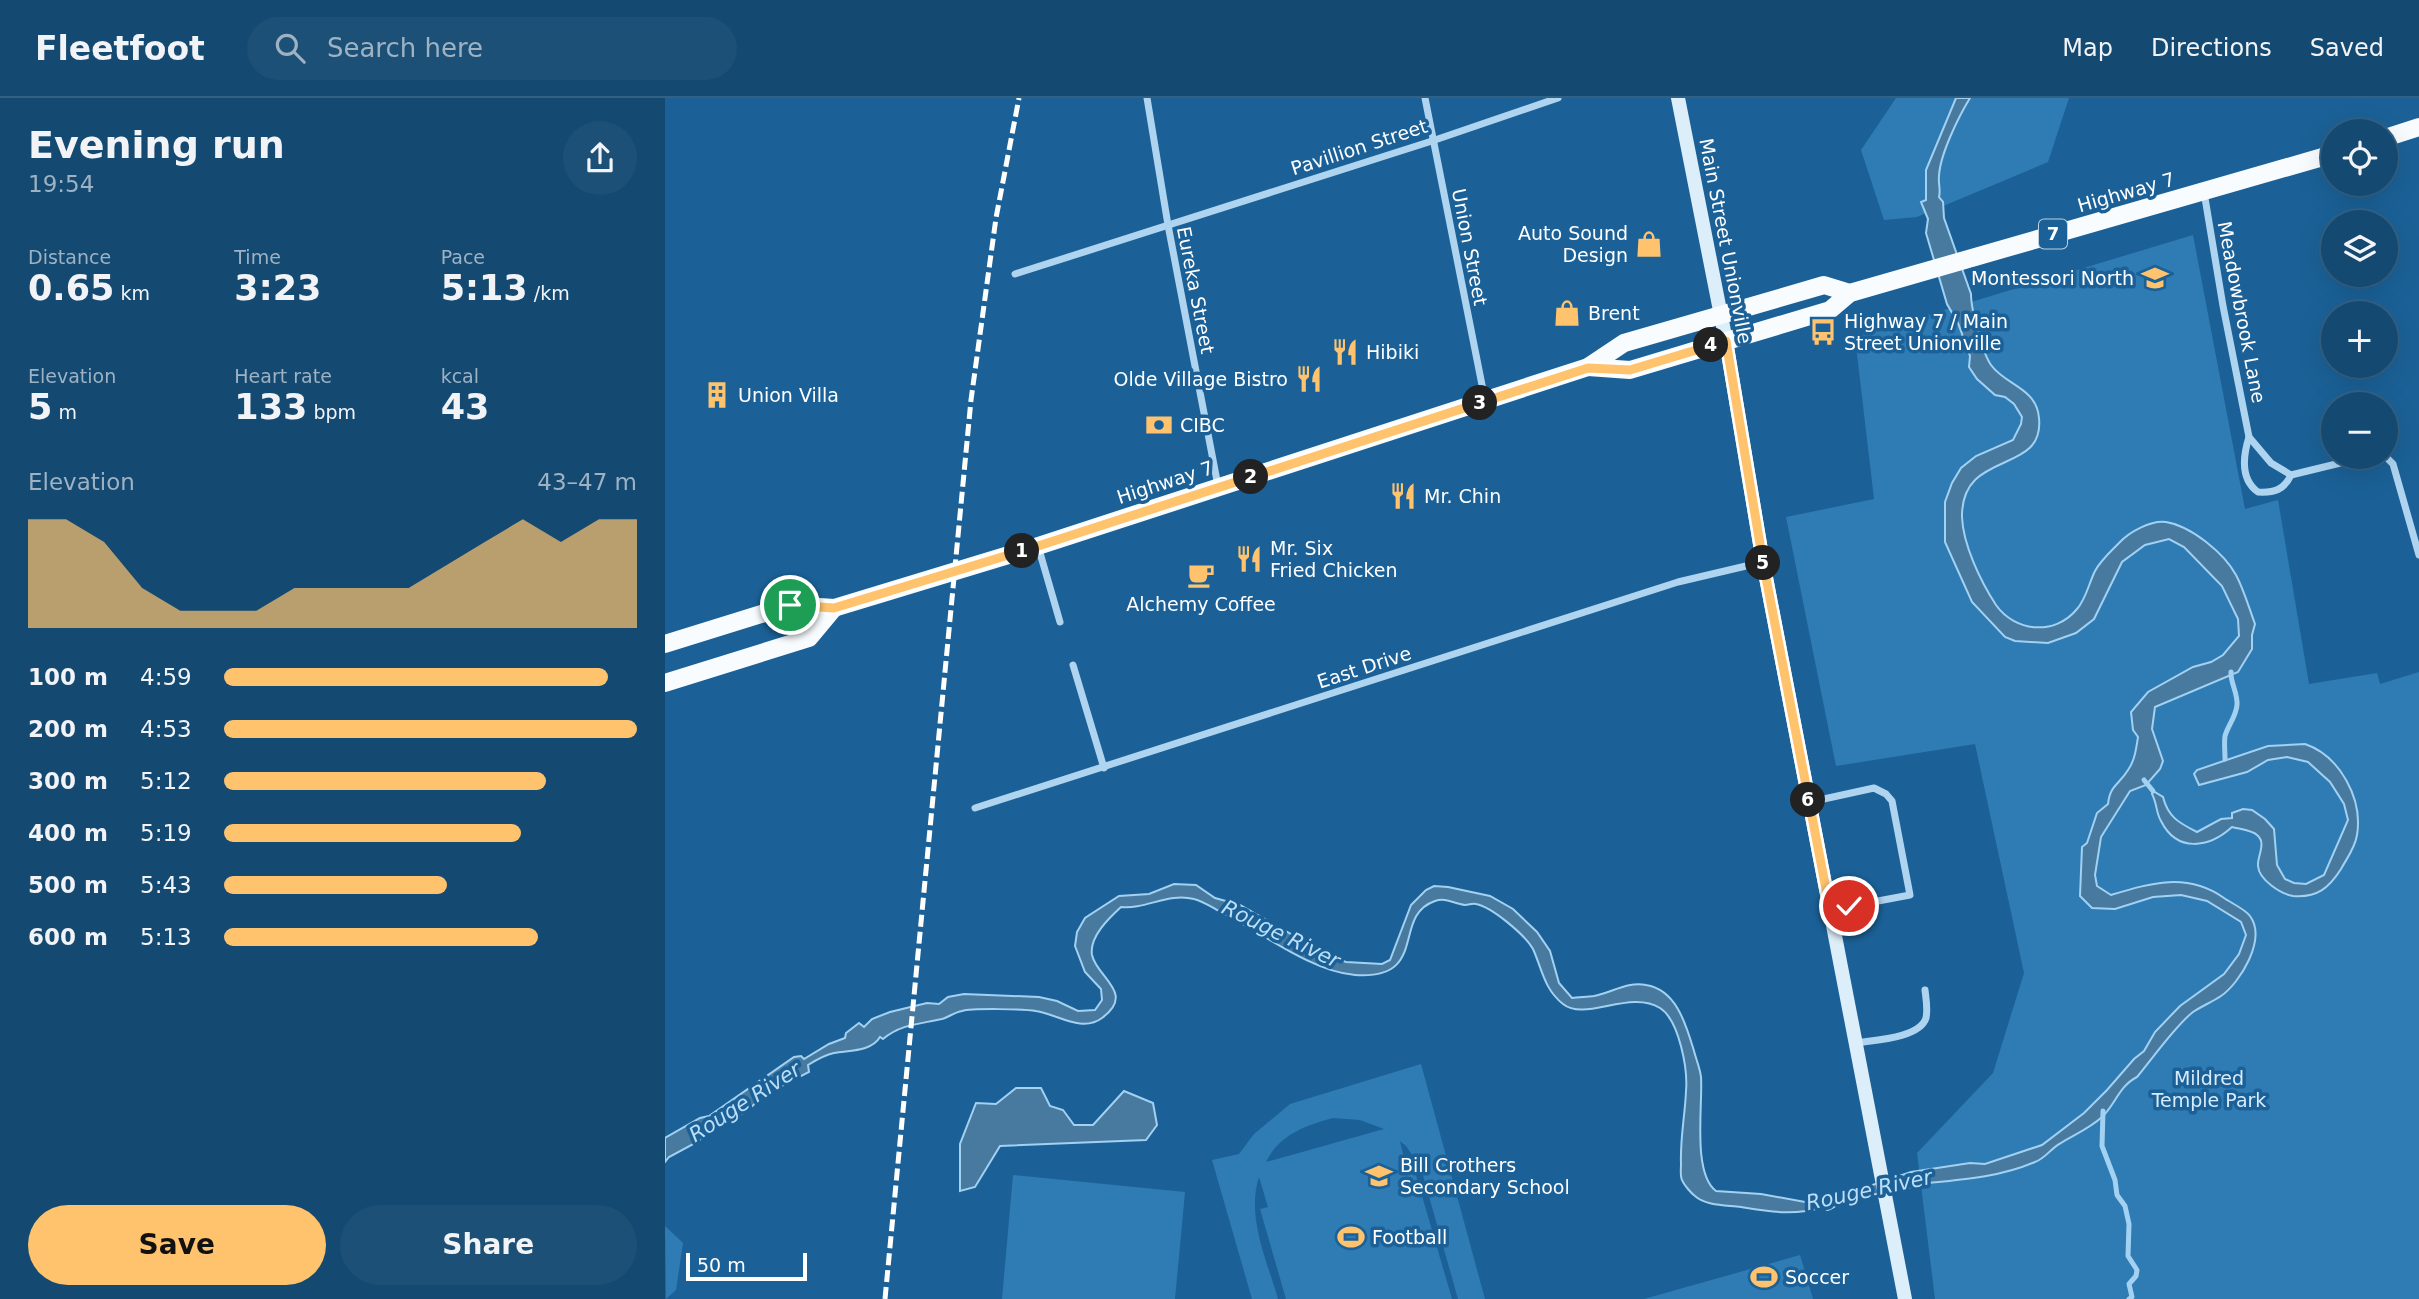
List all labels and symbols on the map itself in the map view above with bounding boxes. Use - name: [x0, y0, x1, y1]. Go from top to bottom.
- street label: Pavillion Street: [1288, 115, 1430, 179]
- street label: Main Street Unionville: [1695, 136, 1757, 346]
- street label: Highway 7: [2075, 168, 2177, 216]
- street label: Union Street: [1448, 187, 1492, 307]
- road number: 7: [2039, 219, 2067, 248]
- street label: Meadowbrook Lane: [2214, 219, 2270, 405]
- place label: Auto Sound Design: [1518, 222, 1628, 266]
- street label: Eureka Street: [1173, 224, 1219, 356]
- shop icon: Auto Sound Design: [1634, 229, 1664, 259]
- school or university icon: Montessori North: [2140, 263, 2170, 293]
- place label: Montessori North: [1971, 267, 2134, 289]
- shop icon: Brent: [1552, 298, 1582, 328]
- place label: Brent: [1588, 302, 1640, 324]
- place label: Highway 7 / Main Street Unionville: [1844, 310, 2008, 354]
- bus stop icon: Highway 7 / Main Street Unionville: [1808, 317, 1838, 347]
- pin: 4: [1693, 328, 1729, 362]
- restaurant icon: Hibiki: [1330, 337, 1360, 367]
- place label: Hibiki: [1366, 341, 1419, 363]
- restaurant icon: Olde Village Bistro: [1294, 364, 1324, 394]
- place label: Olde Village Bistro: [1113, 368, 1288, 390]
- building icon: Union Villa: [702, 380, 732, 410]
- place label: Union Villa: [738, 384, 839, 406]
- pin: 3: [1463, 386, 1497, 420]
- bank icon: CIBC: [1144, 410, 1174, 440]
- place label: CIBC: [1180, 414, 1225, 436]
- street label: Highway 7: [1114, 456, 1216, 508]
- pin: 2: [1233, 460, 1269, 494]
- restaurant icon: Mr. Chin: [1388, 481, 1418, 511]
- place label: Mr. Chin: [1424, 485, 1501, 507]
- pin: 1: [1005, 533, 1039, 568]
- place label: Mr. Six Fried Chicken: [1270, 537, 1398, 581]
- restaurant icon: Mr. Six Fried Chicken: [1234, 544, 1264, 574]
- pin: 5: [1745, 546, 1781, 580]
- cafe icon: Alchemy Coffee: [1186, 560, 1216, 590]
- pin: [760, 575, 820, 635]
- place label: Alchemy Coffee: [1126, 593, 1276, 615]
- street label: East Drive: [1314, 641, 1414, 693]
- pin: 6: [1791, 782, 1825, 818]
- pin: [1819, 876, 1879, 936]
- water label: Rouge River: [1218, 895, 1345, 973]
- water label: Rouge River: [685, 1056, 806, 1147]
- park label: Mildred Temple Park: [2151, 1067, 2266, 1111]
- place label: Bill Crothers Secondary School: [1400, 1154, 1570, 1198]
- school or university icon: Bill Crothers Secondary School: [1364, 1161, 1394, 1191]
- water label: Rouge River: [1804, 1165, 1935, 1215]
- sports icon: Football: [1336, 1222, 1366, 1252]
- place label: Football: [1372, 1226, 1447, 1248]
- scale bar: [686, 1250, 807, 1282]
- sports icon: Soccer: [1749, 1262, 1779, 1292]
- place label: Soccer: [1785, 1266, 1849, 1288]

